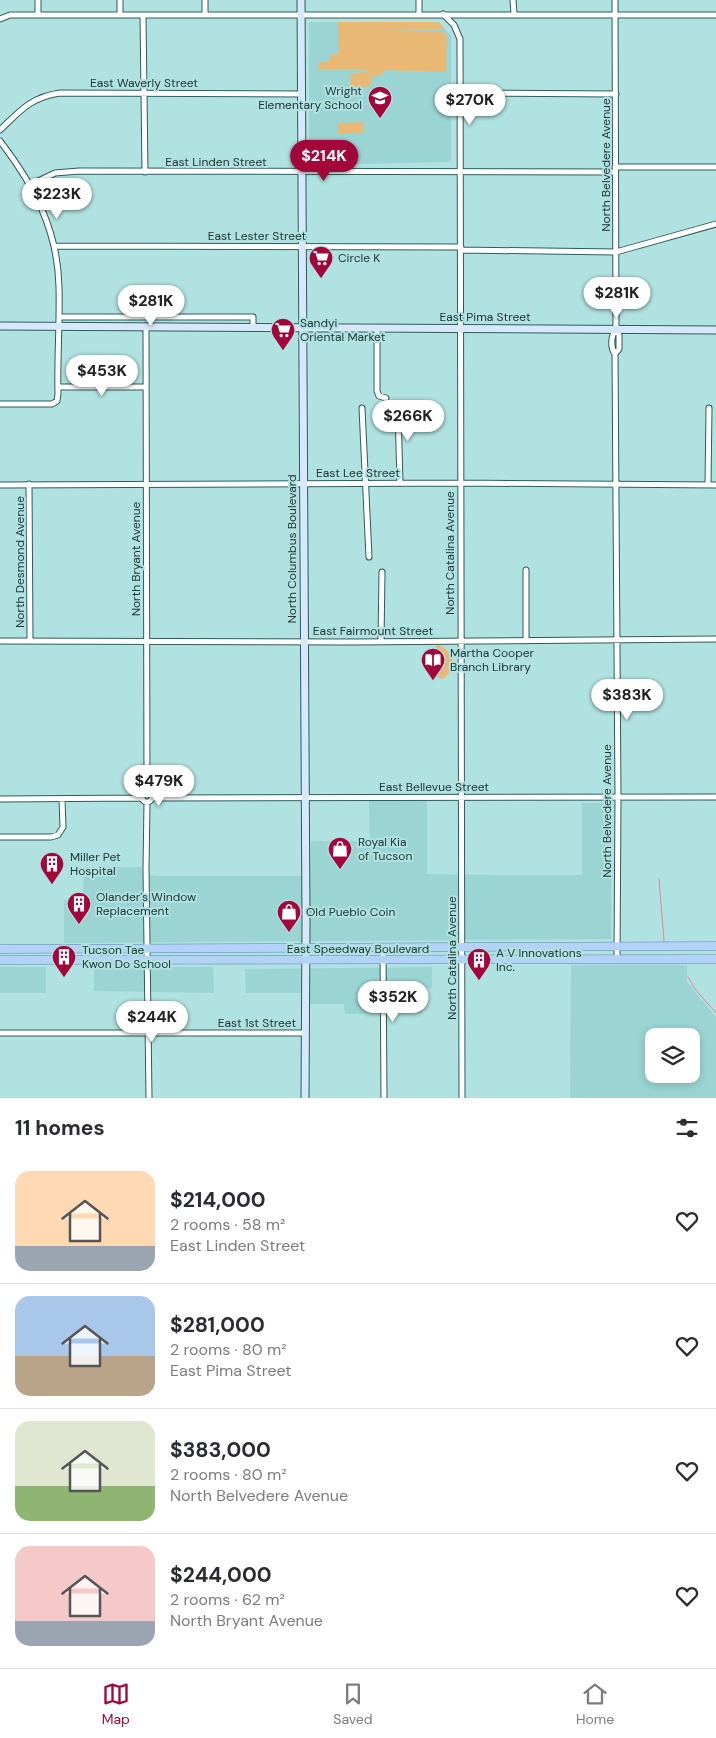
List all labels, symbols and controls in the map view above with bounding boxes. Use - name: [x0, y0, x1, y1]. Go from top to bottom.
- street label: East Waverly Street: [90, 75, 198, 91]
- place label: Wright Elementary School: [258, 83, 362, 113]
- pin: $270K: [435, 84, 505, 126]
- school or university icon: Wright Elementary School: [367, 85, 393, 119]
- text: $270K: [446, 89, 495, 110]
- street label: North Belvedere Avenue: [598, 98, 614, 232]
- pin: $214K: [289, 140, 359, 182]
- text: $214K: [301, 145, 347, 166]
- street label: East Linden Street: [165, 154, 267, 170]
- pin: $223K: [22, 178, 92, 220]
- text: $223K: [33, 183, 81, 204]
- street label: East Lester Street: [208, 228, 307, 244]
- supermarket icon: Circle K: [308, 245, 334, 279]
- place label: Circle K: [338, 250, 380, 266]
- pin: $281K: [582, 276, 652, 319]
- text: $281K: [595, 282, 639, 303]
- pin: $281K: [116, 284, 186, 327]
- text: $281K: [129, 290, 173, 311]
- street label: East Pima Street: [439, 309, 531, 325]
- place label: Sandyi Oriental Market: [300, 315, 386, 345]
- supermarket icon: Sandyi Oriental Market: [270, 317, 296, 351]
- pin: $453K: [67, 354, 137, 397]
- text: $453K: [77, 360, 127, 381]
- pin: $266K: [373, 400, 443, 442]
- text: $266K: [383, 405, 433, 426]
- street label: East Lee Street: [316, 465, 400, 481]
- street label: North Columbus Boulevard: [284, 475, 300, 623]
- street label: North Catalina Avenue: [442, 491, 458, 615]
- street label: North Desmond Avenue: [12, 496, 28, 628]
- street label: North Bryant Avenue: [128, 501, 144, 616]
- street label: East Fairmount Street: [313, 623, 433, 639]
- place label: Martha Cooper Branch Library: [450, 645, 535, 675]
- library icon: Martha Cooper Branch Library: [420, 647, 446, 681]
- pin: $383K: [592, 678, 662, 721]
- text: $383K: [602, 684, 652, 705]
- street label: North Belvedere Avenue: [599, 744, 615, 878]
- pin: $479K: [124, 764, 194, 807]
- text: $479K: [134, 770, 184, 791]
- street label: East Bellevue Street: [379, 779, 489, 795]
- place label: Royal Kia of Tucson: [358, 834, 412, 864]
- shop icon: Royal Kia of Tucson: [327, 836, 353, 870]
- place label: Miller Pet Hospital: [70, 849, 121, 879]
- building icon: Miller Pet Hospital: [39, 851, 65, 885]
- place label: Olander's Window Replacement: [96, 889, 196, 919]
- building icon: Olander's Window Replacement: [66, 891, 92, 925]
- street label: North Catalina Avenue: [444, 896, 460, 1020]
- shop icon: Old Pueblo Coin: [276, 899, 302, 933]
- place label: Old Pueblo Coin: [306, 904, 395, 920]
- street label: East Speedway Boulevard: [287, 941, 429, 957]
- place label: Tucson Tae Kwon Do School: [82, 942, 171, 972]
- building icon: Tucson Tae Kwon Do School: [51, 944, 77, 978]
- place label: A V Innovations Inc.: [496, 945, 582, 975]
- building icon: A V Innovations Inc.: [466, 947, 492, 981]
- pin: $352K: [358, 980, 428, 1023]
- text: $352K: [369, 986, 417, 1007]
- pin: $244K: [117, 1000, 187, 1043]
- text: $244K: [127, 1006, 177, 1027]
- street label: East 1st Street: [218, 1015, 296, 1031]
- map controls: [645, 1028, 700, 1083]
- button: layers: [645, 1028, 700, 1083]
- text: 11 homes: [15, 1114, 105, 1142]
- icon: filters: [673, 1114, 701, 1142]
- text: $214,000: [170, 1186, 266, 1214]
- icon: home: [55, 1191, 115, 1251]
- icon: heart: [673, 1207, 701, 1235]
- text: 2 rooms · 58 m²: [170, 1214, 285, 1235]
- text: East Linden Street: [170, 1235, 305, 1256]
- text: $281,000: [170, 1311, 265, 1339]
- icon: home: [55, 1316, 115, 1376]
- icon: heart: [673, 1332, 701, 1360]
- text: 2 rooms · 80 m²: [170, 1339, 287, 1360]
- text: East Pima Street: [170, 1360, 292, 1381]
- text: $383,000: [170, 1436, 271, 1464]
- icon: home: [55, 1441, 115, 1501]
- icon: heart: [673, 1457, 701, 1485]
- text: 2 rooms · 80 m²: [170, 1464, 287, 1485]
- text: North Belvedere Avenue: [170, 1485, 348, 1506]
- text: $244,000: [170, 1561, 271, 1589]
- icon: home: [55, 1566, 115, 1626]
- icon: heart: [673, 1582, 701, 1610]
- text: 2 rooms · 62 m²: [170, 1589, 285, 1610]
- text: North Bryant Avenue: [170, 1610, 323, 1631]
- tab: Map: [102, 1680, 130, 1728]
- tab: Saved: [333, 1680, 373, 1728]
- tab: Home: [576, 1680, 614, 1728]

